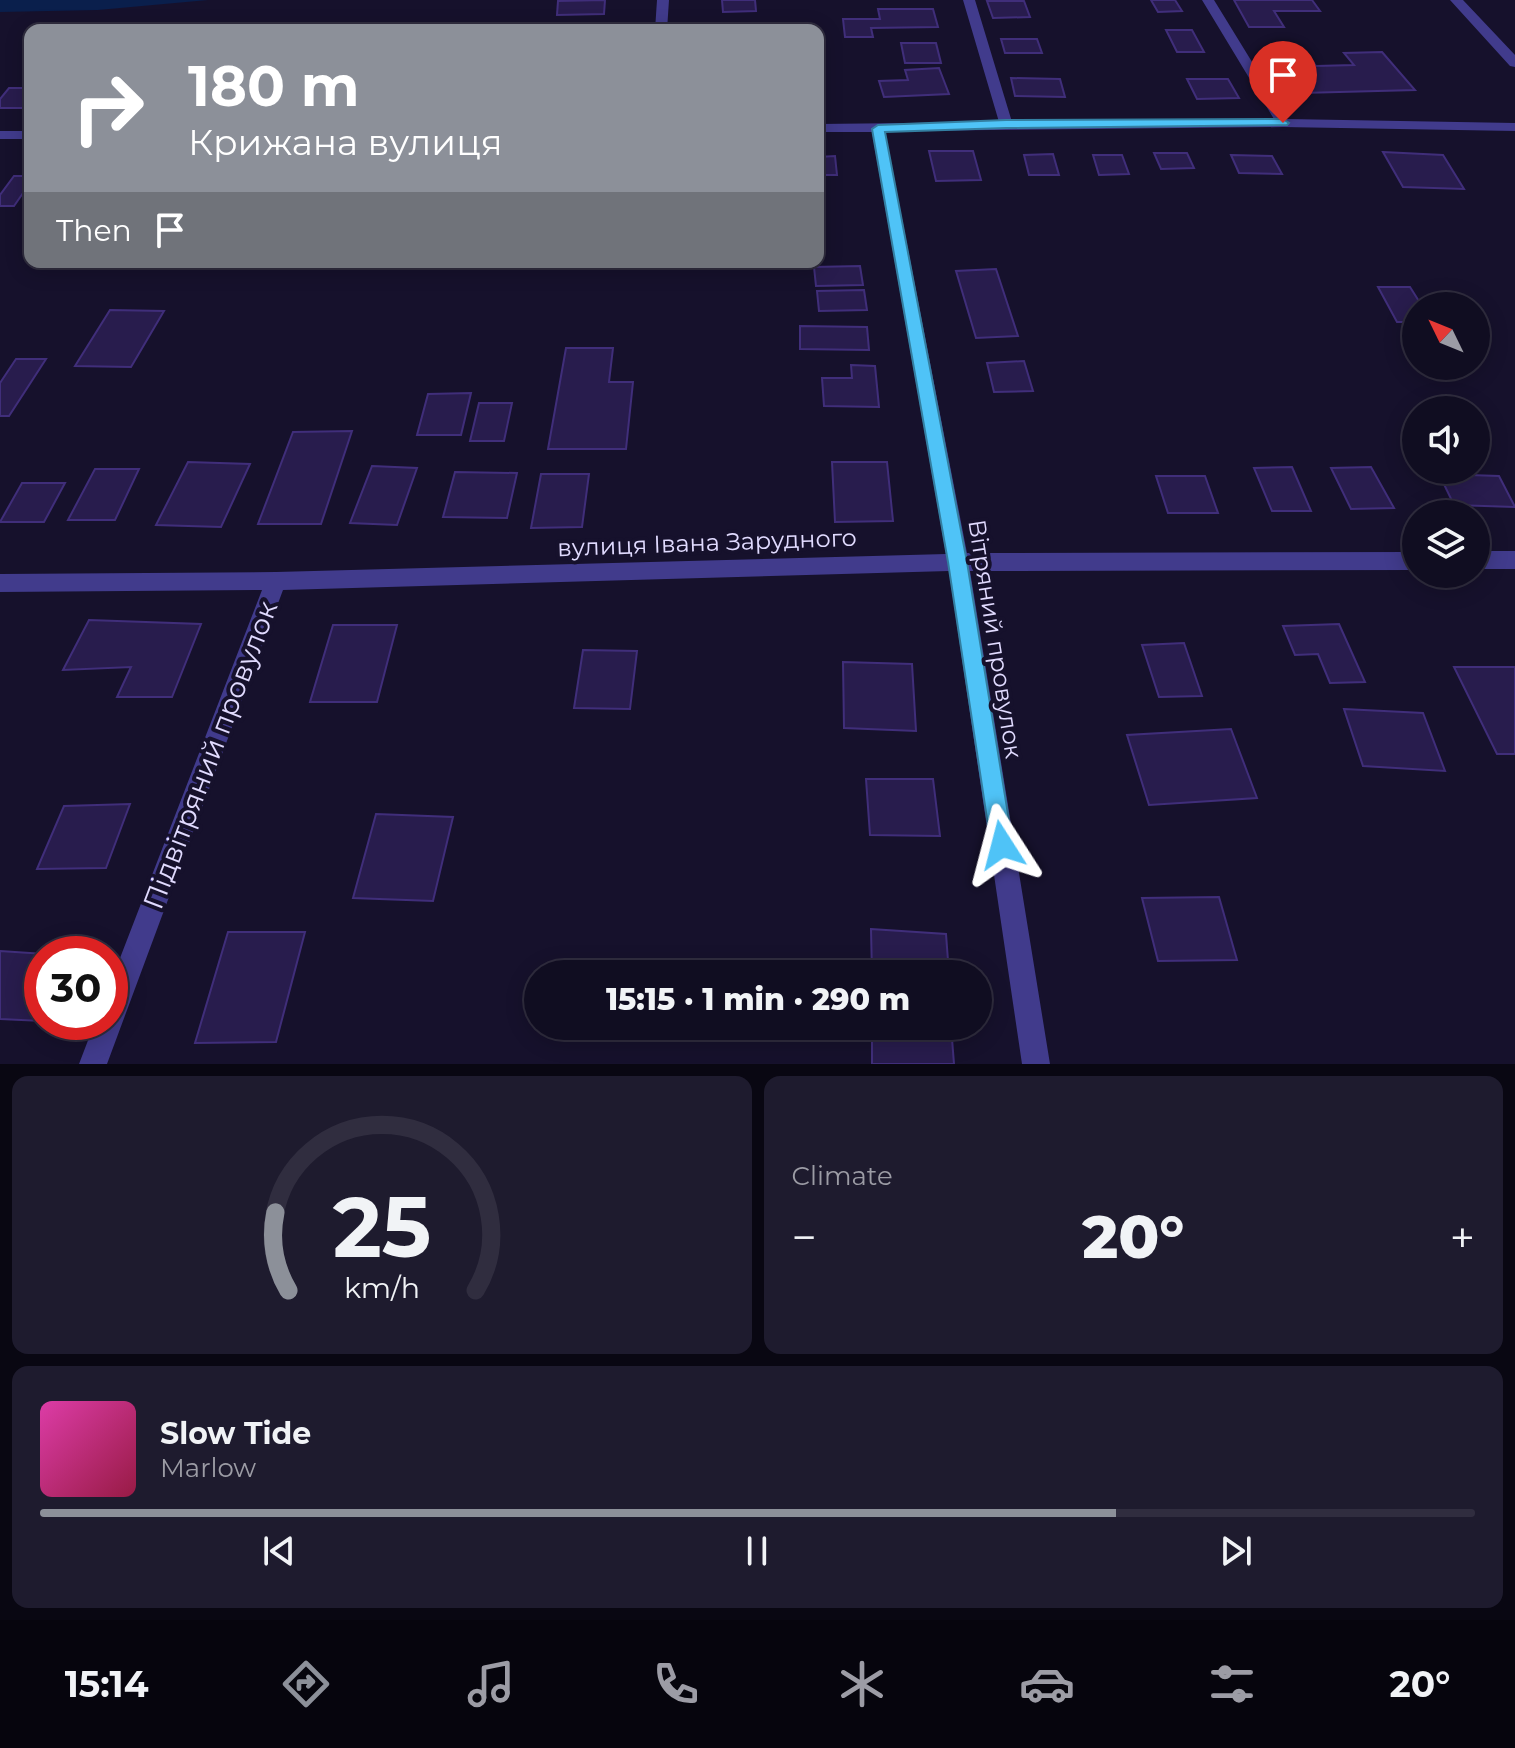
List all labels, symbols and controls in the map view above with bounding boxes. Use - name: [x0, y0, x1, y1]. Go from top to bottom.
- pin: [1249, 41, 1317, 123]
- text: 180 m: [188, 52, 360, 120]
- icon: arrive: [1261, 53, 1305, 97]
- icon: right: [56, 56, 160, 160]
- text: Крижана вулиця: [188, 120, 503, 164]
- icon: arrive: [148, 208, 192, 252]
- text: Then: [56, 212, 132, 249]
- north arrow: [1402, 292, 1490, 380]
- map controls: [1402, 292, 1490, 588]
- button: sound: [1402, 396, 1490, 484]
- button: layers: [1402, 500, 1490, 588]
- street label: Вітряний провулок: [962, 517, 1029, 761]
- street label: вулиця Івана Зарудного: [557, 523, 857, 562]
- street label: Підвітряний провулок: [136, 596, 284, 914]
- position arrow: [960, 803, 1044, 887]
- speed limit sign: 30: [24, 936, 128, 1040]
- text: 15:15 · 1 min · 290 m: [606, 981, 910, 1018]
- text: Climate: [792, 1160, 893, 1192]
- text: 25: [332, 1176, 431, 1278]
- text: 20°: [1082, 1200, 1184, 1273]
- text: −: [792, 1210, 817, 1264]
- text: +: [1450, 1210, 1475, 1264]
- text: km/h: [344, 1270, 420, 1305]
- text: Slow Tide: [160, 1415, 311, 1452]
- text: Marlow: [160, 1452, 256, 1484]
- icon: previous: [257, 1529, 301, 1573]
- icon: pause: [735, 1529, 779, 1573]
- icon: next: [1214, 1529, 1258, 1573]
- icon: directions: [278, 1656, 334, 1712]
- icon: music: [463, 1656, 519, 1712]
- icon: phone: [648, 1656, 704, 1712]
- icon: climate: [834, 1656, 890, 1712]
- icon: car: [1019, 1656, 1075, 1712]
- icon: filters: [1204, 1656, 1260, 1712]
- text: 15:14: [65, 1662, 149, 1706]
- text: 20°: [1390, 1662, 1450, 1706]

